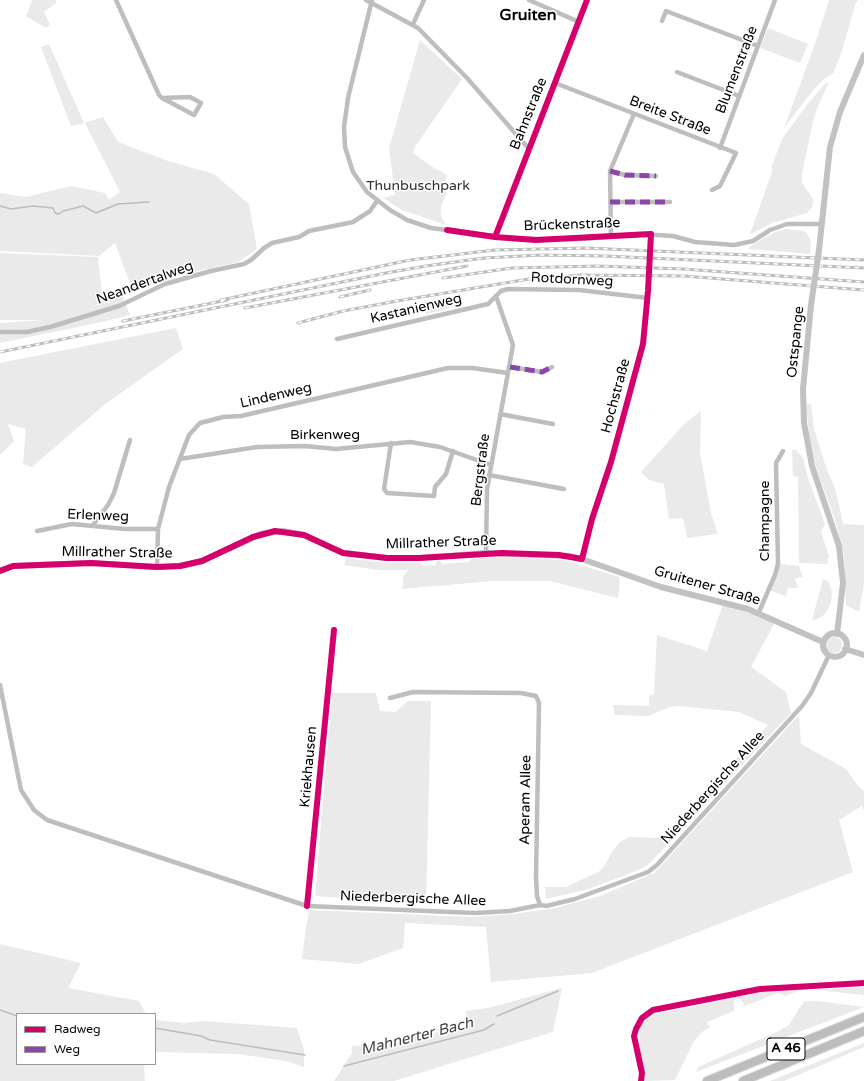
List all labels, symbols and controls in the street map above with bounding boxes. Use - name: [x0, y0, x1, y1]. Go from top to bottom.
- district label: Gruiten: [500, 6, 556, 26]
- street label: Blumenstraße: [713, 24, 761, 116]
- street label: Bahnstraße: [507, 75, 551, 153]
- street label: Breite Straße: [627, 93, 713, 139]
- park label: Thunbuschpark: [366, 178, 470, 194]
- street label: Brückenstraße: [523, 215, 621, 235]
- street label: Neandertalweg: [94, 258, 196, 308]
- street label: Rotdornweg: [530, 269, 614, 291]
- street label: Kastanienweg: [369, 290, 463, 328]
- street label: Ostspange: [784, 305, 808, 379]
- street label: Hochstraße: [598, 357, 634, 435]
- street label: Lindenweg: [239, 380, 313, 412]
- street label: Birkenweg: [290, 427, 360, 443]
- street label: Bergstraße: [468, 433, 494, 507]
- street label: Champagne: [757, 481, 773, 561]
- street label: Erlenweg: [67, 507, 129, 525]
- street label: Millrather Straße: [385, 533, 497, 553]
- street label: Millrather Straße: [61, 544, 173, 562]
- street label: Gruitener Straße: [652, 563, 762, 609]
- street label: Kriekhausen: [297, 726, 321, 808]
- street label: Niederbergische Allee: [658, 728, 768, 848]
- street label: Aperam Allee: [517, 755, 535, 845]
- street label: Niederbergische Allee: [340, 888, 486, 910]
- legend: [16, 1013, 156, 1065]
- water label: Mahnerter Bach: [359, 1014, 475, 1060]
- text: Radweg: [54, 1022, 101, 1036]
- road number: A 46: [767, 1038, 805, 1060]
- text: Weg: [54, 1042, 80, 1056]

